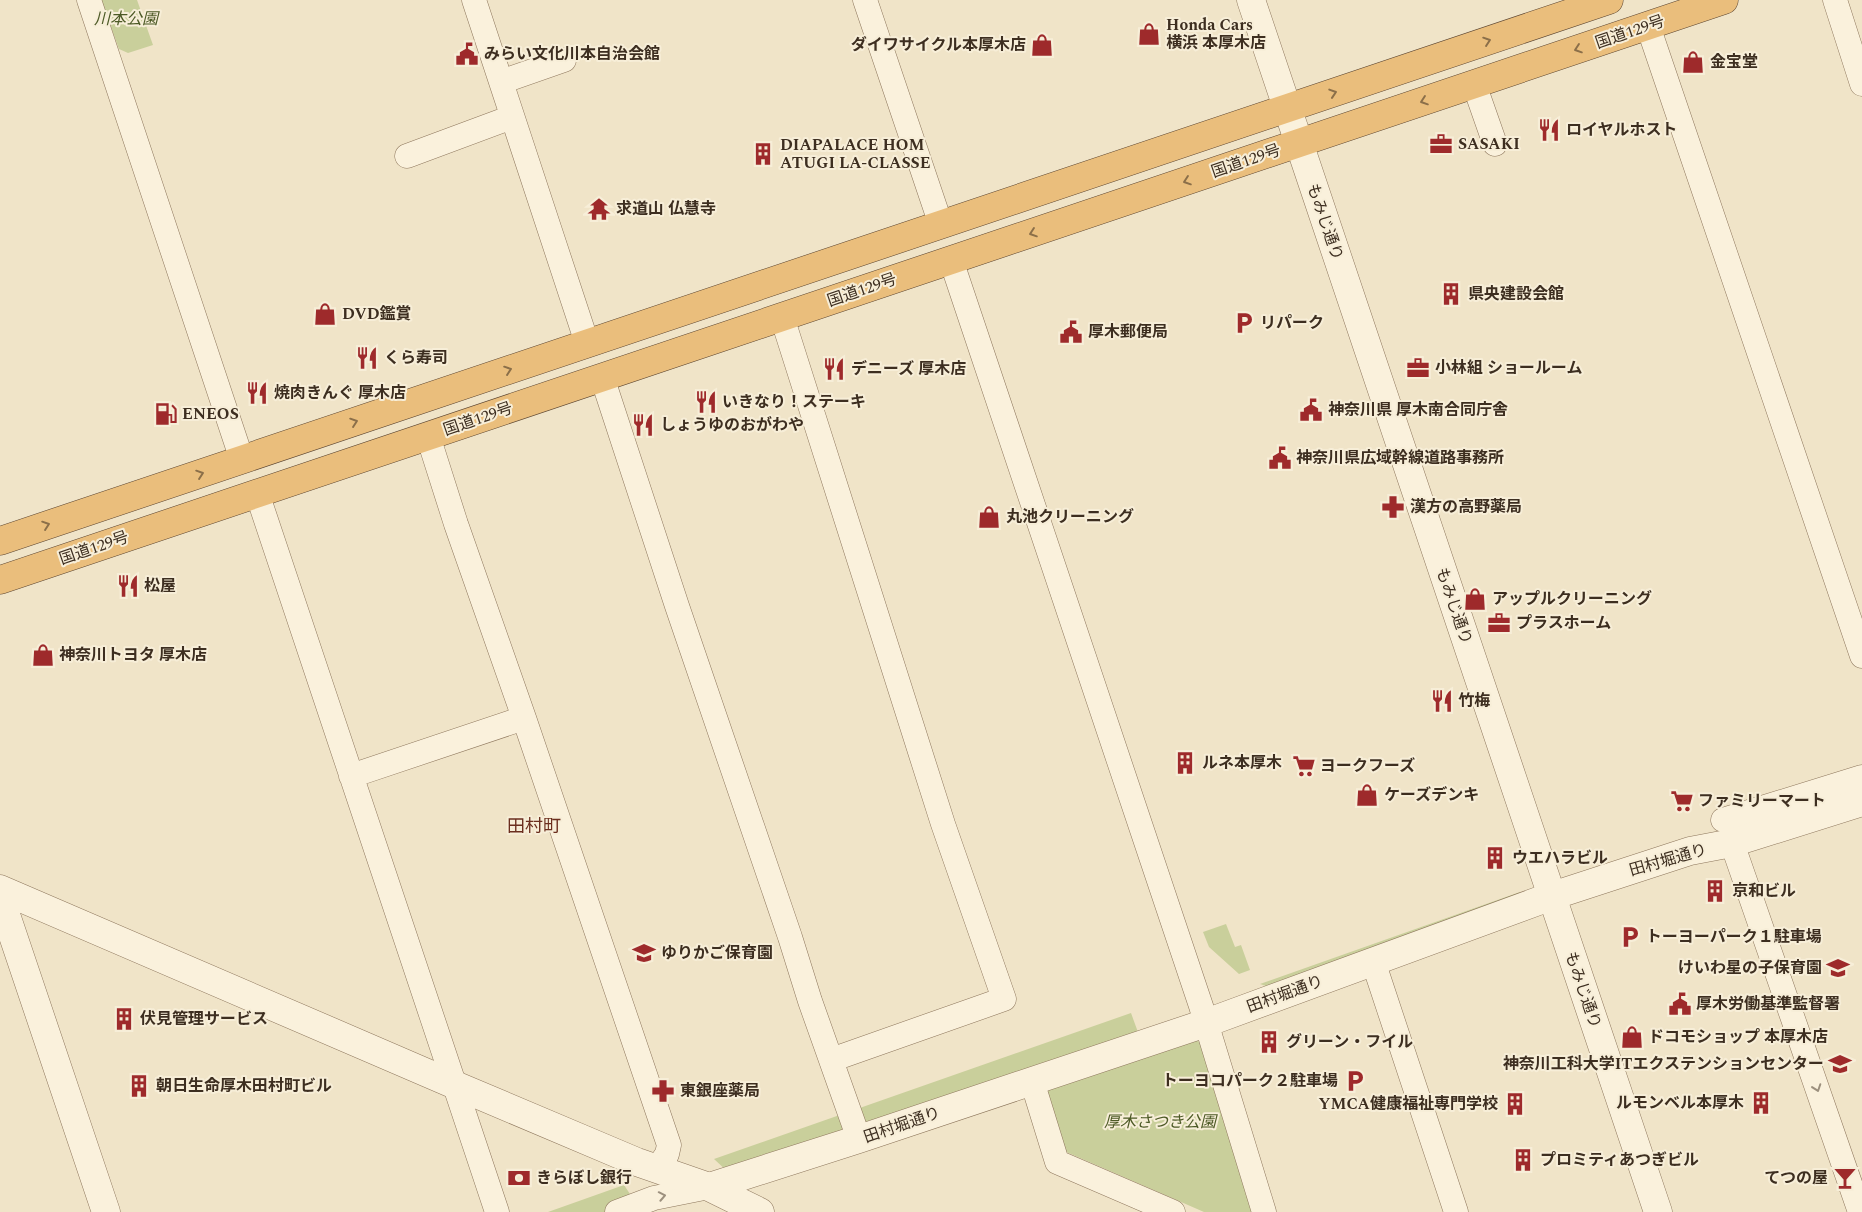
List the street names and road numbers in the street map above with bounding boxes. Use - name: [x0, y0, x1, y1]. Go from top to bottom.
- street label: 国道129号: [1592, 9, 1668, 55]
- street label: 国道129号: [1208, 138, 1284, 184]
- street label: もみじ通り: [1301, 180, 1349, 264]
- street label: 国道129号: [824, 267, 900, 313]
- street label: 国道129号: [440, 396, 516, 442]
- street label: 国道129号: [56, 525, 132, 571]
- street label: もみじ通り: [1430, 564, 1478, 648]
- street label: 田村堀通り: [1626, 837, 1710, 883]
- street label: もみじ通り: [1559, 948, 1607, 1032]
- street label: 田村堀通り: [1243, 969, 1327, 1019]
- street label: 田村堀通り: [860, 1101, 944, 1149]

